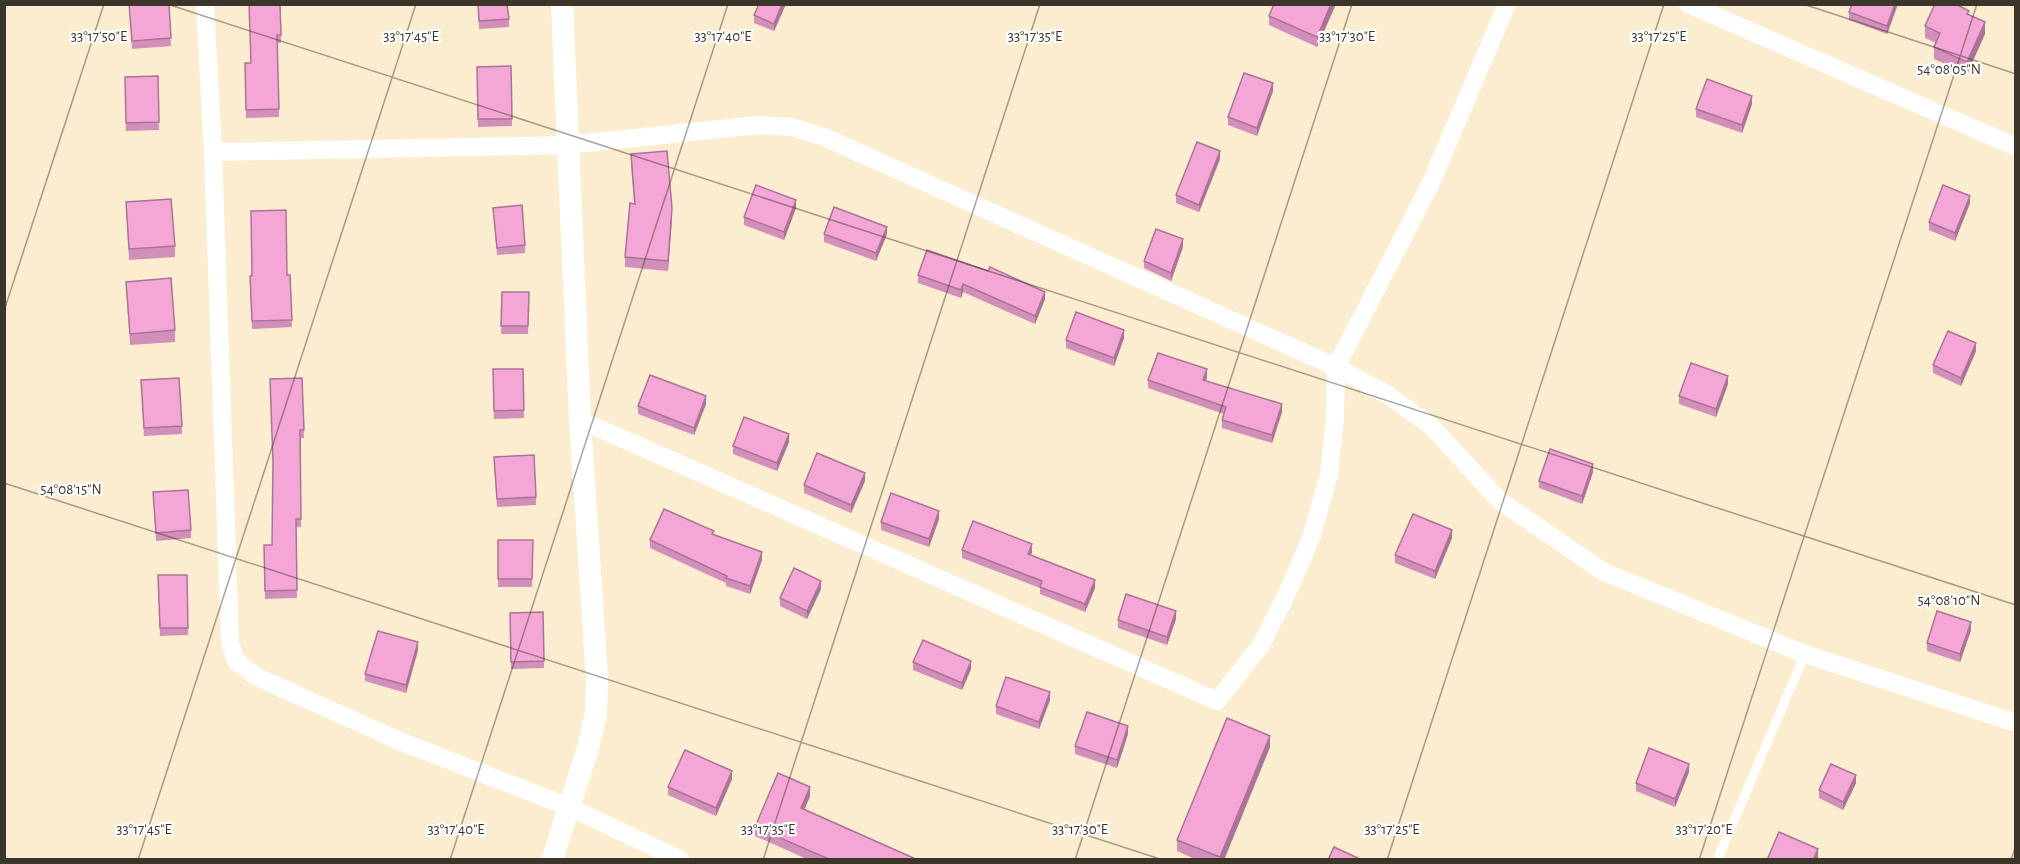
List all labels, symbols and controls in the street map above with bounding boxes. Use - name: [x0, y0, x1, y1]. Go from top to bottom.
- text: 33°17'50"E: [71, 29, 127, 44]
- text: 33°17'45"E: [383, 29, 439, 44]
- text: 33°17'40"E: [694, 29, 752, 44]
- text: 33°17'35"E: [1008, 29, 1062, 44]
- text: 33°17'30"E: [1319, 29, 1375, 44]
- text: 33°17'25"E: [1631, 29, 1687, 44]
- text: 54°08'05"N: [1917, 62, 1981, 77]
- text: 54°08'15"N: [40, 482, 102, 497]
- text: 54°08'10"N: [1918, 593, 1980, 608]
- text: 33°17'45"E: [116, 822, 172, 837]
- text: 33°17'40"E: [427, 822, 485, 837]
- text: 33°17'35"E: [741, 822, 795, 837]
- text: 33°17'30"E: [1052, 822, 1108, 837]
- text: 33°17'25"E: [1364, 822, 1420, 837]
- text: 33°17'20"E: [1676, 822, 1732, 837]

